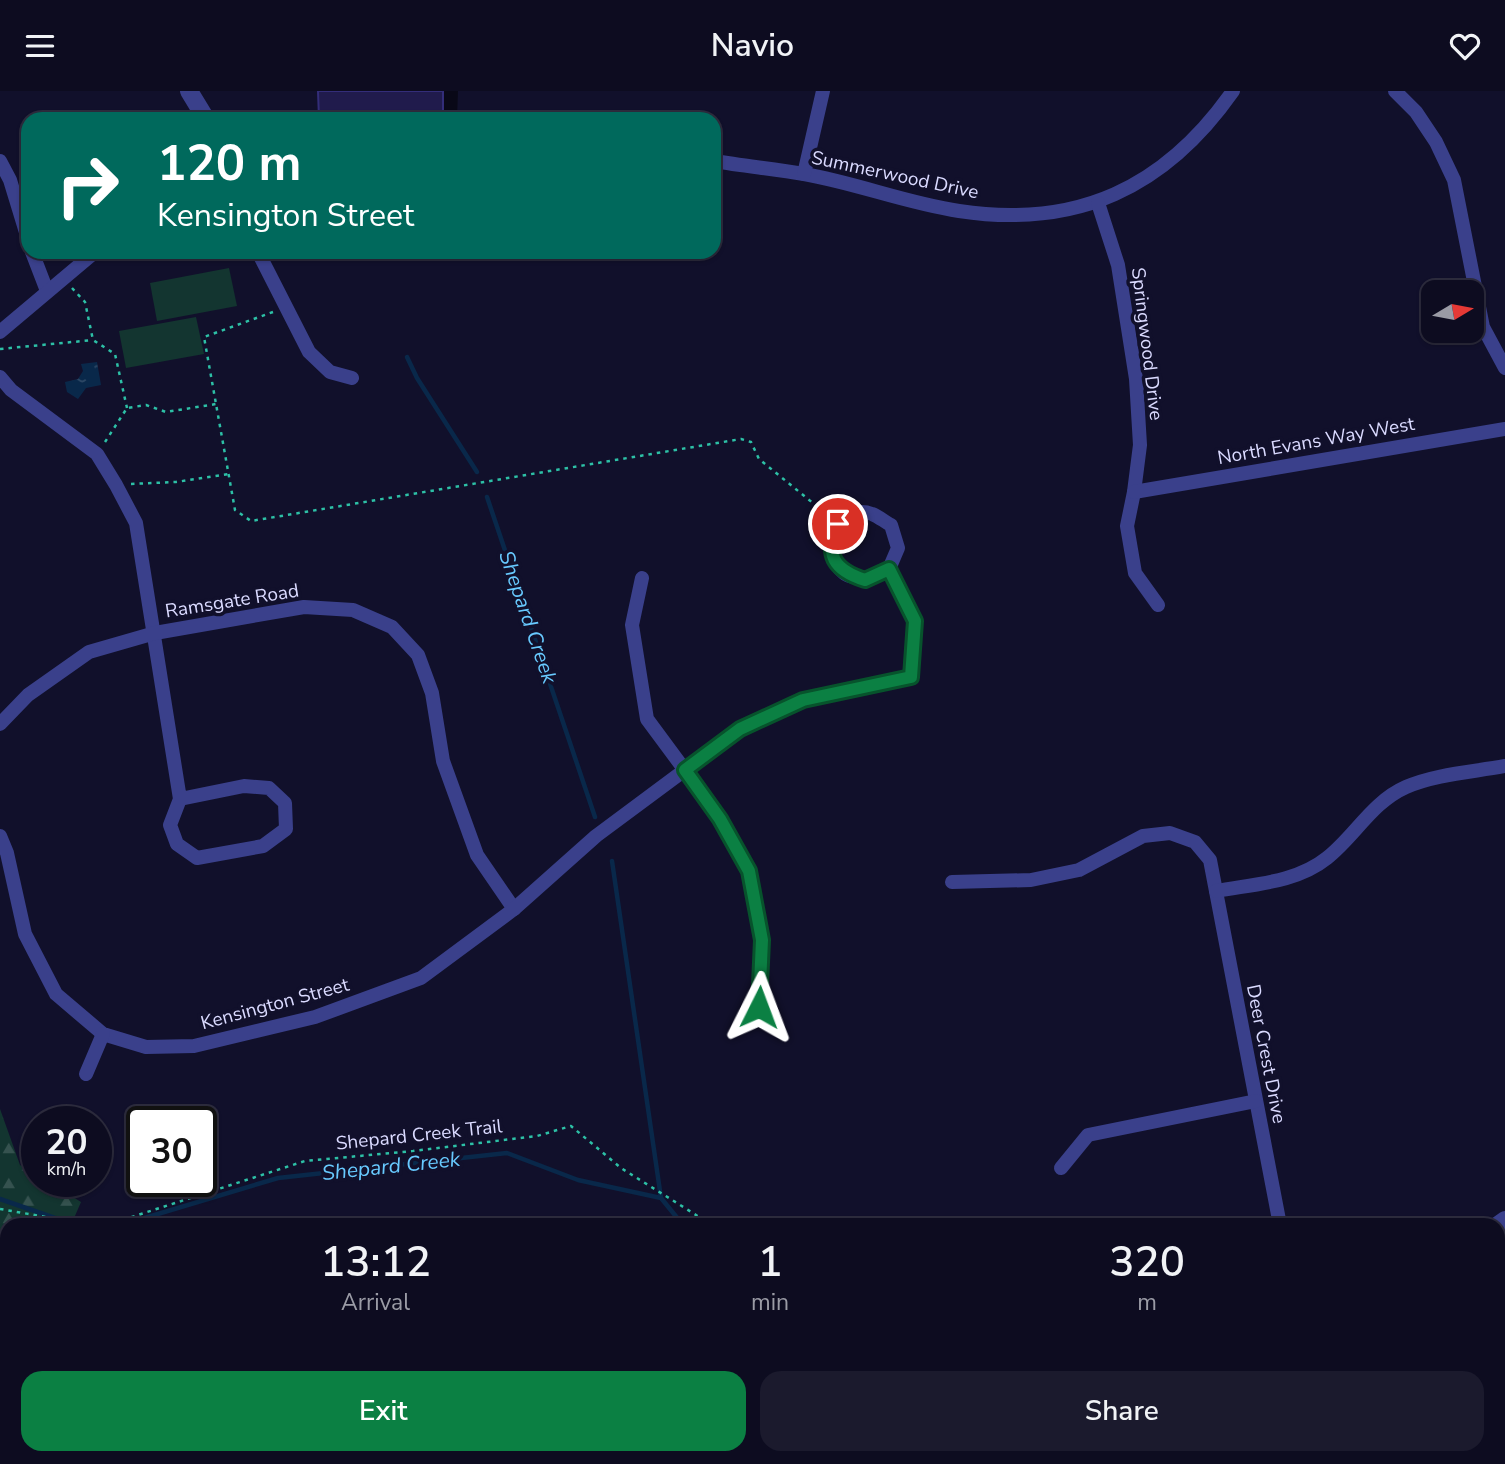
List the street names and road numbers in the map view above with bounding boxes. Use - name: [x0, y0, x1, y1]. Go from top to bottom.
- street label: Summerwood Drive: [809, 145, 981, 205]
- street label: Springwood Drive: [1125, 266, 1169, 422]
- street label: North Evans Way West: [1215, 411, 1417, 471]
- street label: Ramsgate Road: [163, 578, 301, 624]
- street label: Kensington Street: [198, 972, 352, 1036]
- street label: Deer Crest Drive: [1240, 982, 1292, 1126]
- street label: Shepard Creek Trail: [334, 1113, 504, 1157]

